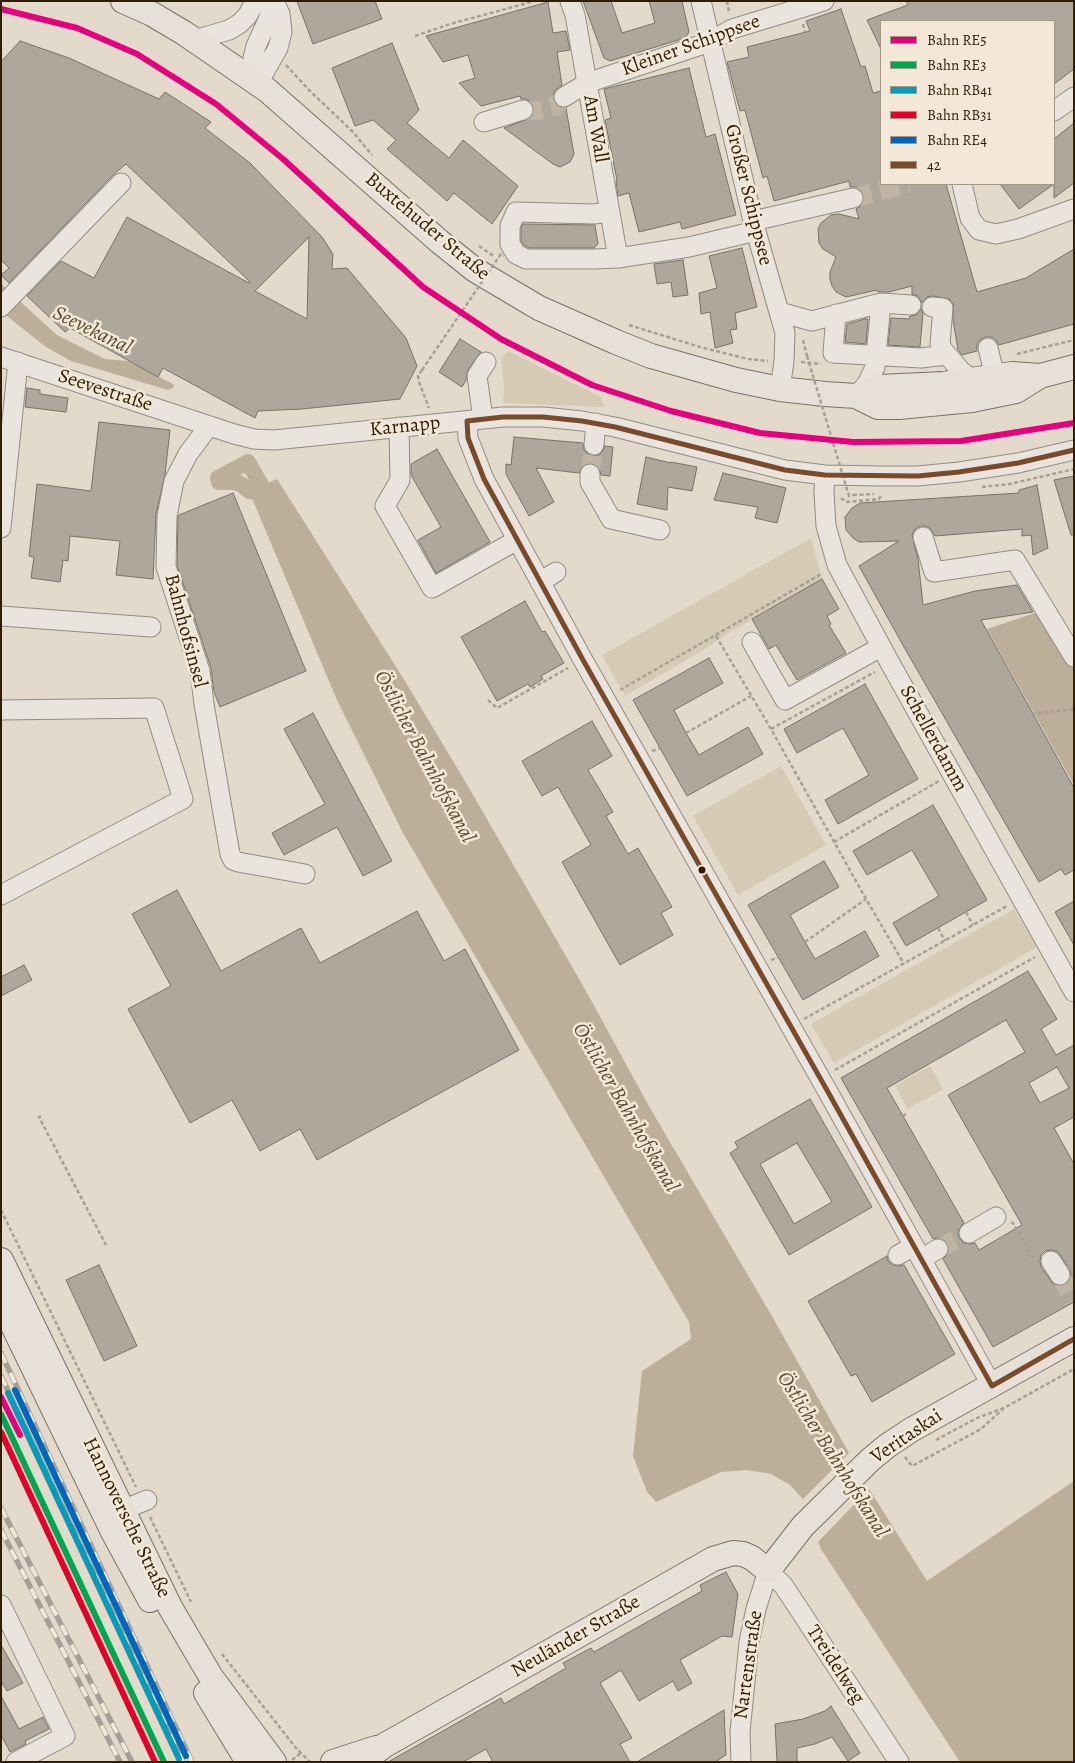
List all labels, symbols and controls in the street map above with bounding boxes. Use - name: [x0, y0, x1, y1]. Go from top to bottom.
- street label: Kleiner Schippsee: [618, 10, 764, 82]
- legend: [880, 20, 1055, 185]
- text: Bahn RE5: [927, 30, 987, 50]
- text: Bahn RE3: [927, 55, 986, 75]
- text: Bahn RB41: [927, 80, 992, 100]
- street label: Am Wall: [577, 93, 613, 165]
- text: Bahn RB31: [927, 105, 992, 125]
- street label: Großer Schippsee: [719, 122, 777, 268]
- text: Bahn RE4: [927, 130, 987, 150]
- text: 42: [927, 155, 941, 175]
- street label: Buxtehuder Straße: [360, 168, 494, 286]
- water label: Seevekanal: [48, 301, 136, 361]
- street label: Seevestraße: [55, 364, 155, 418]
- street label: Karnapp: [369, 411, 441, 443]
- street label: Bahnhofsinsel: [158, 572, 212, 690]
- water label: Östlicher Bahnhofskanal: [368, 667, 480, 847]
- street label: Schellerdamm: [894, 682, 972, 796]
- unlabelled marker: [697, 865, 707, 875]
- water label: Östlicher Bahnhofskanal: [566, 1019, 684, 1197]
- water label: Östlicher Bahnhofskanal: [771, 1367, 893, 1543]
- street label: Veritaskai: [867, 1404, 947, 1470]
- street label: Hannoversche Straße: [77, 1434, 175, 1602]
- street label: Neuländer Straße: [507, 1590, 645, 1684]
- street label: Nartenstraße: [729, 1609, 769, 1721]
- street label: Treidelweg: [801, 1621, 869, 1709]

